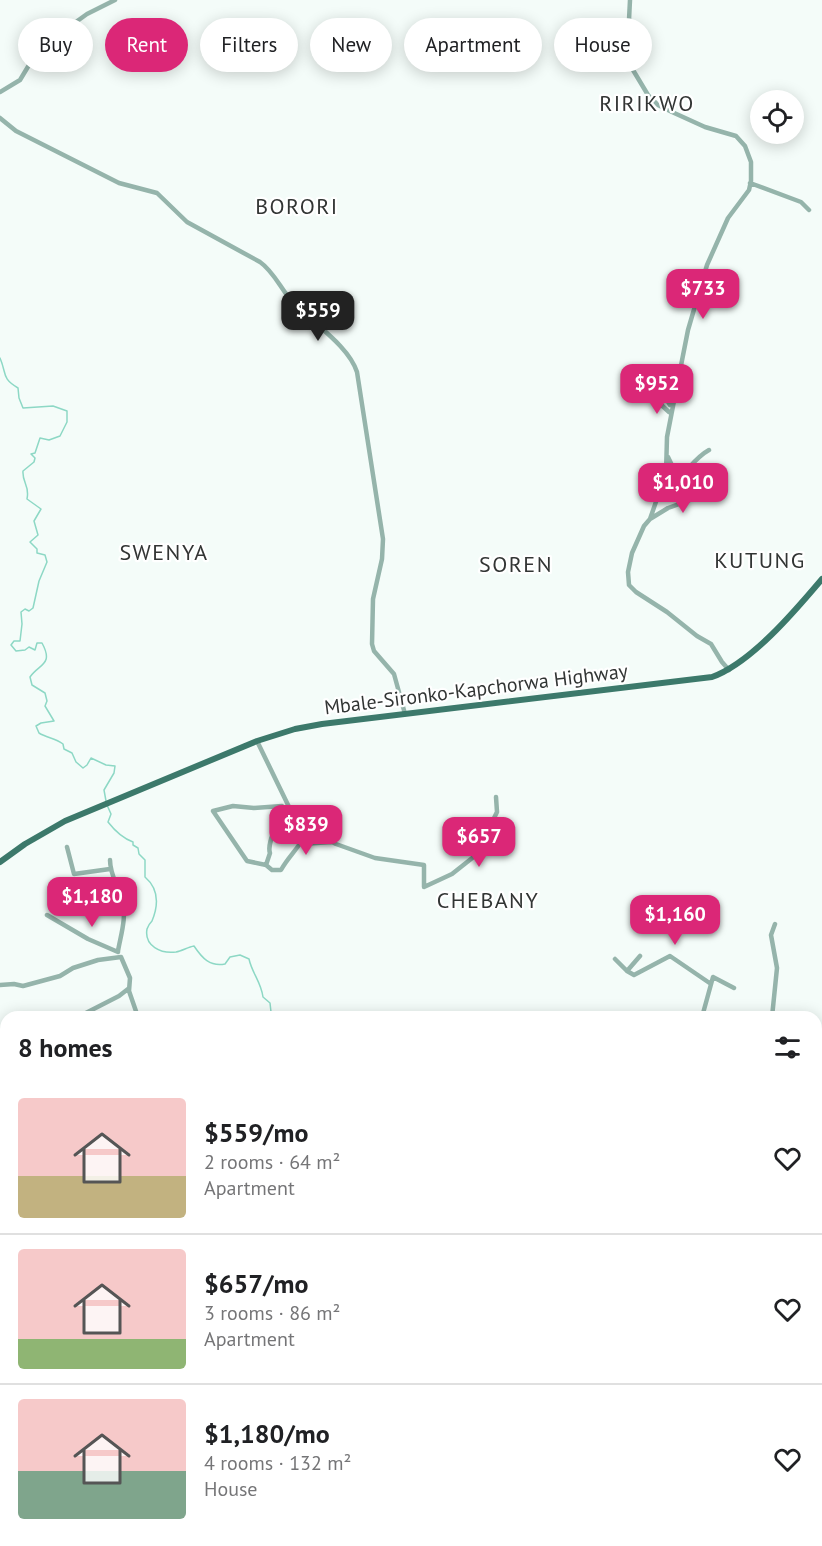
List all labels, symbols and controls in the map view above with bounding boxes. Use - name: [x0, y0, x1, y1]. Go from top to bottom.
- chip: Buy: [18, 18, 93, 72]
- chip: Rent: [105, 18, 188, 72]
- chip: Filters: [200, 18, 298, 72]
- chip: New: [310, 18, 392, 72]
- chip: Apartment: [404, 18, 542, 72]
- chip: House: [554, 18, 652, 72]
- district label: RIRIKWO: [599, 89, 695, 117]
- map controls: [750, 90, 804, 144]
- button: locate: [750, 90, 804, 144]
- district label: BORORI: [255, 192, 339, 220]
- pin: $733: [667, 269, 739, 320]
- text: $733: [680, 275, 726, 301]
- pin: $559: [282, 291, 354, 342]
- text: $559: [295, 297, 341, 323]
- pin: $952: [621, 364, 693, 415]
- text: $952: [634, 370, 680, 396]
- pin: $1,010: [634, 463, 732, 514]
- text: $1,010: [652, 469, 714, 495]
- district label: SWENYA: [119, 538, 209, 566]
- district label: KUTUNG: [714, 546, 806, 574]
- district label: SOREN: [479, 550, 553, 578]
- street label: Mbale-Sironko-Kapchorwa Highway: [323, 657, 630, 721]
- pin: $839: [270, 805, 342, 856]
- text: $839: [283, 811, 329, 837]
- pin: $657: [443, 817, 515, 868]
- text: $657: [456, 823, 502, 849]
- pin: $1,180: [43, 877, 141, 928]
- text: $1,180: [61, 883, 123, 909]
- district label: CHEBANY: [437, 886, 539, 914]
- pin: $1,160: [626, 895, 724, 946]
- text: $1,160: [644, 901, 706, 927]
- text: 8 homes: [18, 1031, 113, 1064]
- icon: filters: [771, 1031, 804, 1064]
- text: $559/mo: [204, 1116, 308, 1149]
- icon: home: [66, 1122, 138, 1194]
- icon: heart: [771, 1142, 804, 1175]
- text: 2 rooms · 64 m²: [204, 1149, 340, 1175]
- text: Apartment: [204, 1175, 295, 1201]
- text: $657/mo: [204, 1267, 308, 1300]
- icon: home: [66, 1273, 138, 1345]
- icon: heart: [771, 1293, 804, 1326]
- text: 3 rooms · 86 m²: [204, 1300, 340, 1326]
- text: Apartment: [204, 1326, 295, 1352]
- text: $1,180/mo: [204, 1417, 330, 1450]
- icon: home: [66, 1423, 138, 1495]
- icon: heart: [771, 1443, 804, 1476]
- text: 4 rooms · 132 m²: [204, 1450, 351, 1476]
- text: House: [204, 1476, 258, 1502]

